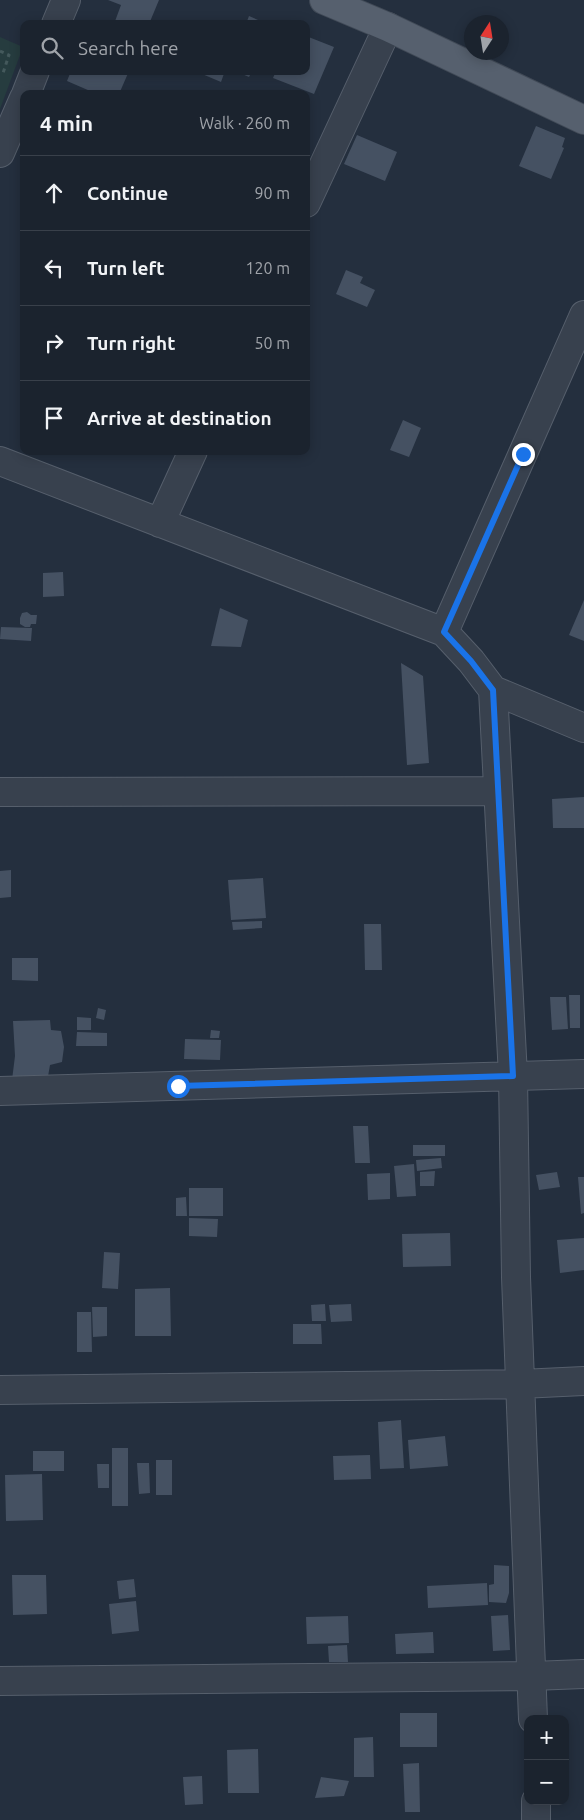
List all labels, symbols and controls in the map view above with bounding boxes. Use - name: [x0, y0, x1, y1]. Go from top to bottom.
- north arrow: [464, 15, 509, 60]
- search box: [20, 20, 310, 75]
- icon: search: [38, 34, 66, 62]
- text: Search here: [78, 37, 178, 59]
- text: 4 min: [40, 111, 93, 135]
- text: Walk · 260 m: [199, 114, 290, 132]
- icon: ahead: [40, 179, 68, 207]
- text: Continue: [87, 182, 168, 204]
- text: 90 m: [254, 184, 290, 202]
- icon: left: [40, 254, 68, 282]
- text: Turn left: [87, 257, 165, 279]
- text: 120 m: [245, 259, 290, 277]
- icon: right: [40, 329, 68, 357]
- text: Turn right: [87, 332, 175, 354]
- text: 50 m: [254, 334, 290, 352]
- icon: arrive: [40, 404, 68, 432]
- text: Arrive at destination: [87, 407, 272, 429]
- route end: [512, 443, 535, 466]
- route start: [167, 1075, 190, 1098]
- map controls: [524, 1715, 569, 1805]
- button: +: [524, 1715, 569, 1760]
- button: −: [524, 1760, 569, 1805]

